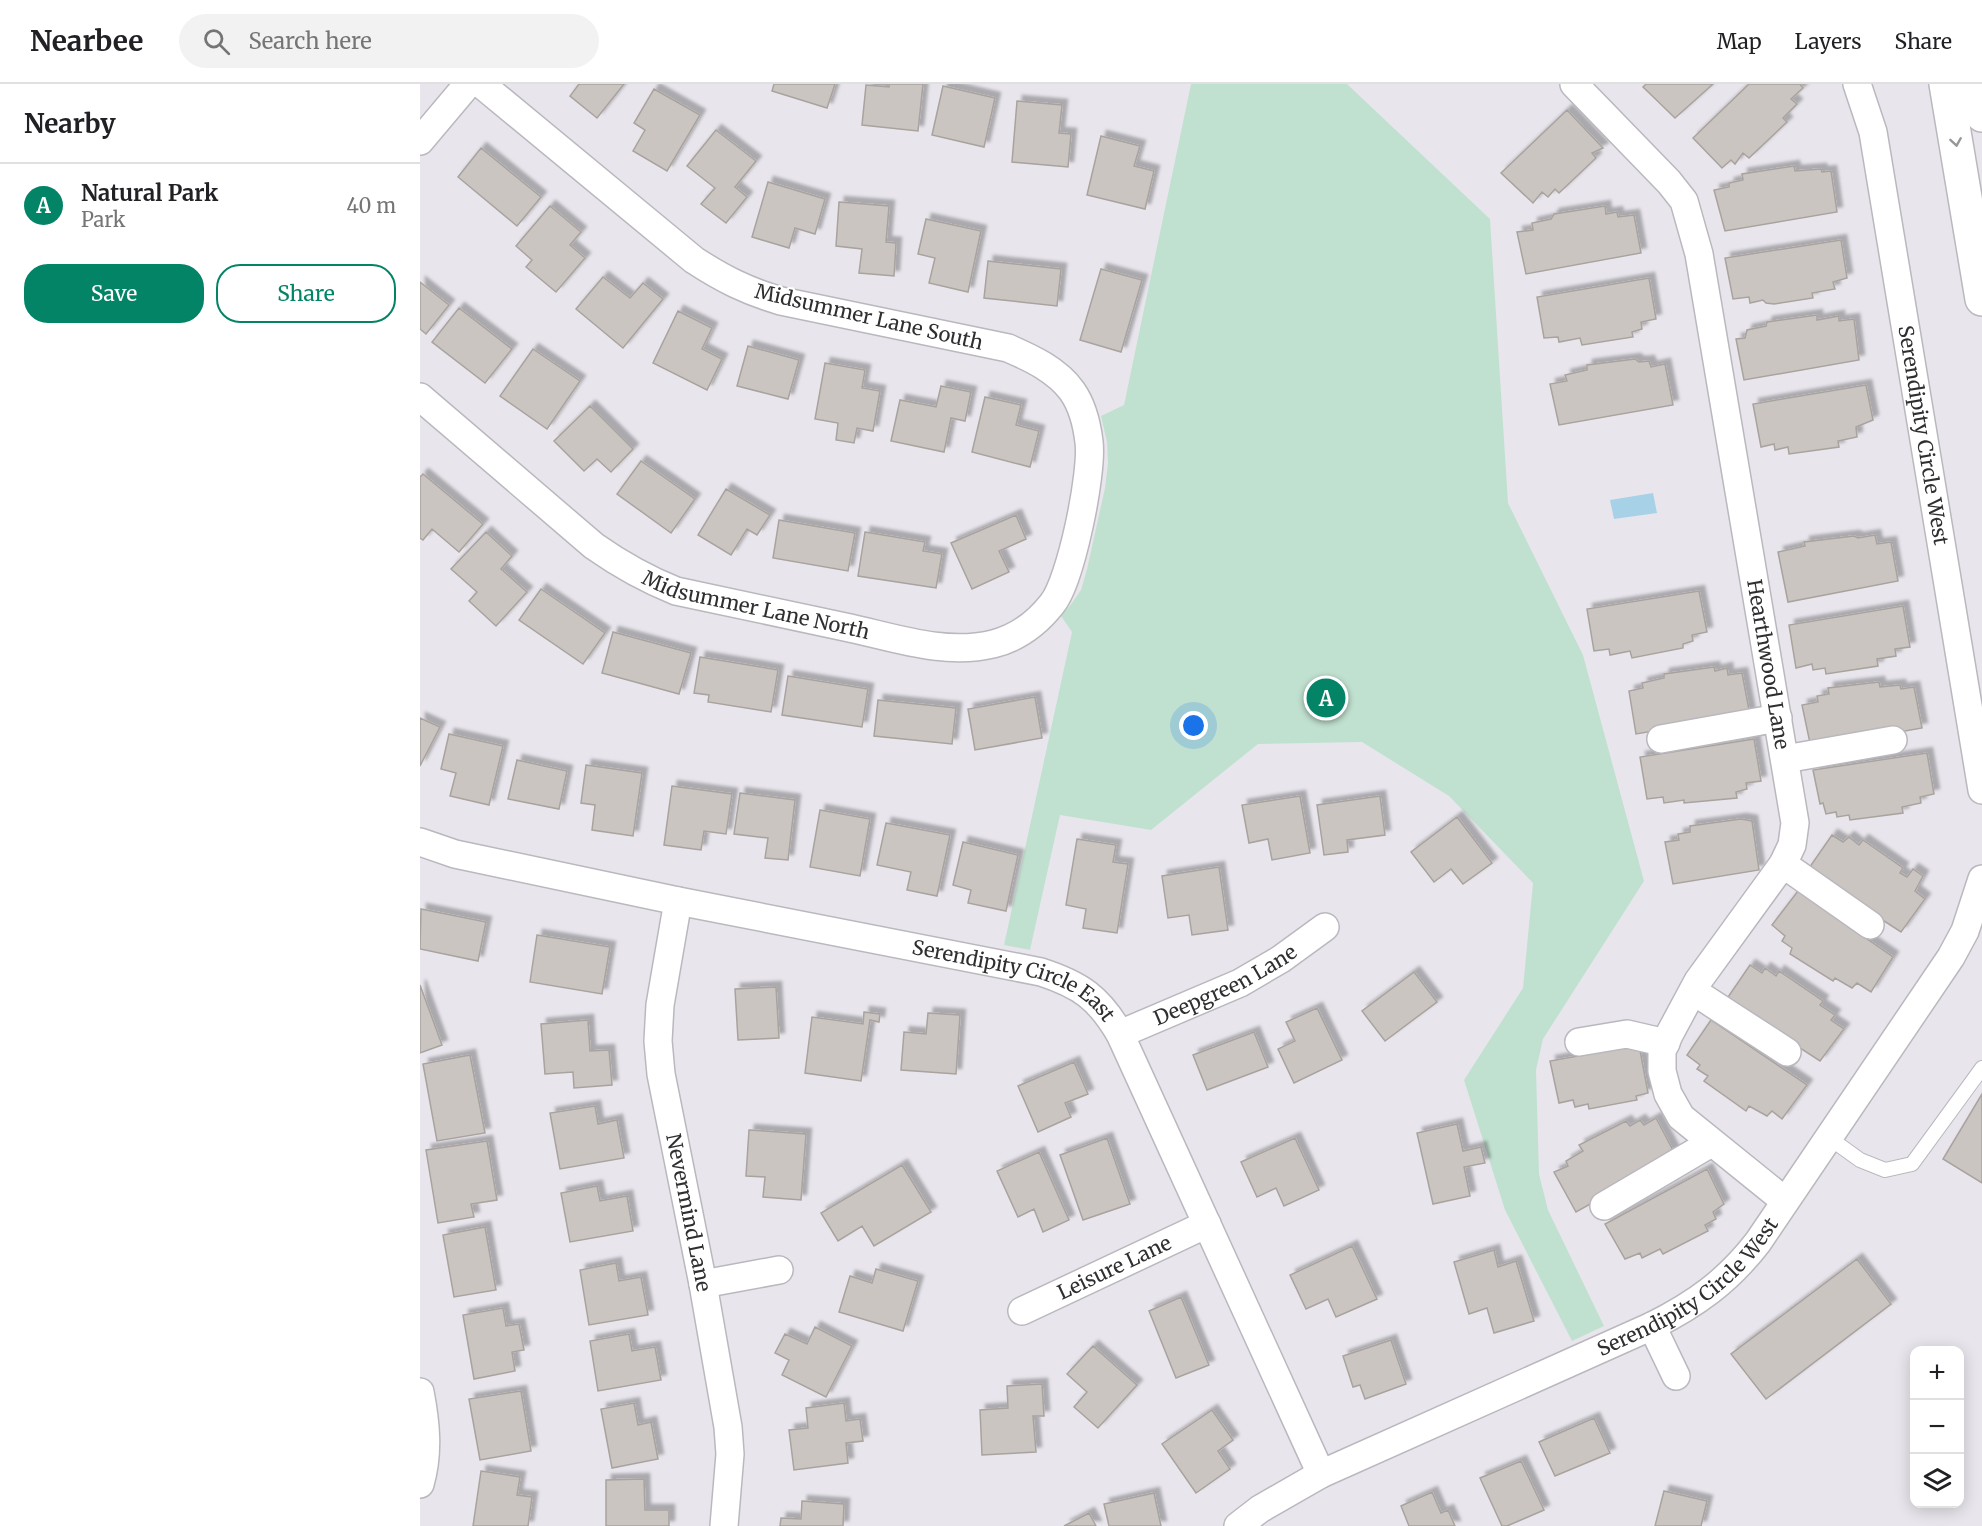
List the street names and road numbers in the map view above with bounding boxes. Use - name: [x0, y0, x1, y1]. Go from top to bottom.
- street label: Midsummer Lane South: [753, 278, 986, 355]
- street label: Serendipity Circle West: [1893, 323, 1954, 547]
- street label: Midsummer Lane North: [638, 565, 872, 644]
- street label: Hearthwood Lane: [1742, 577, 1795, 751]
- street label: Serendipity Circle East: [910, 934, 1121, 1026]
- street label: Deepgreen Lane: [1150, 939, 1301, 1030]
- street label: Nevermind Lane: [661, 1131, 717, 1293]
- street label: Serendipity Circle West: [1593, 1212, 1783, 1361]
- street label: Leisure Lane: [1053, 1230, 1175, 1305]

